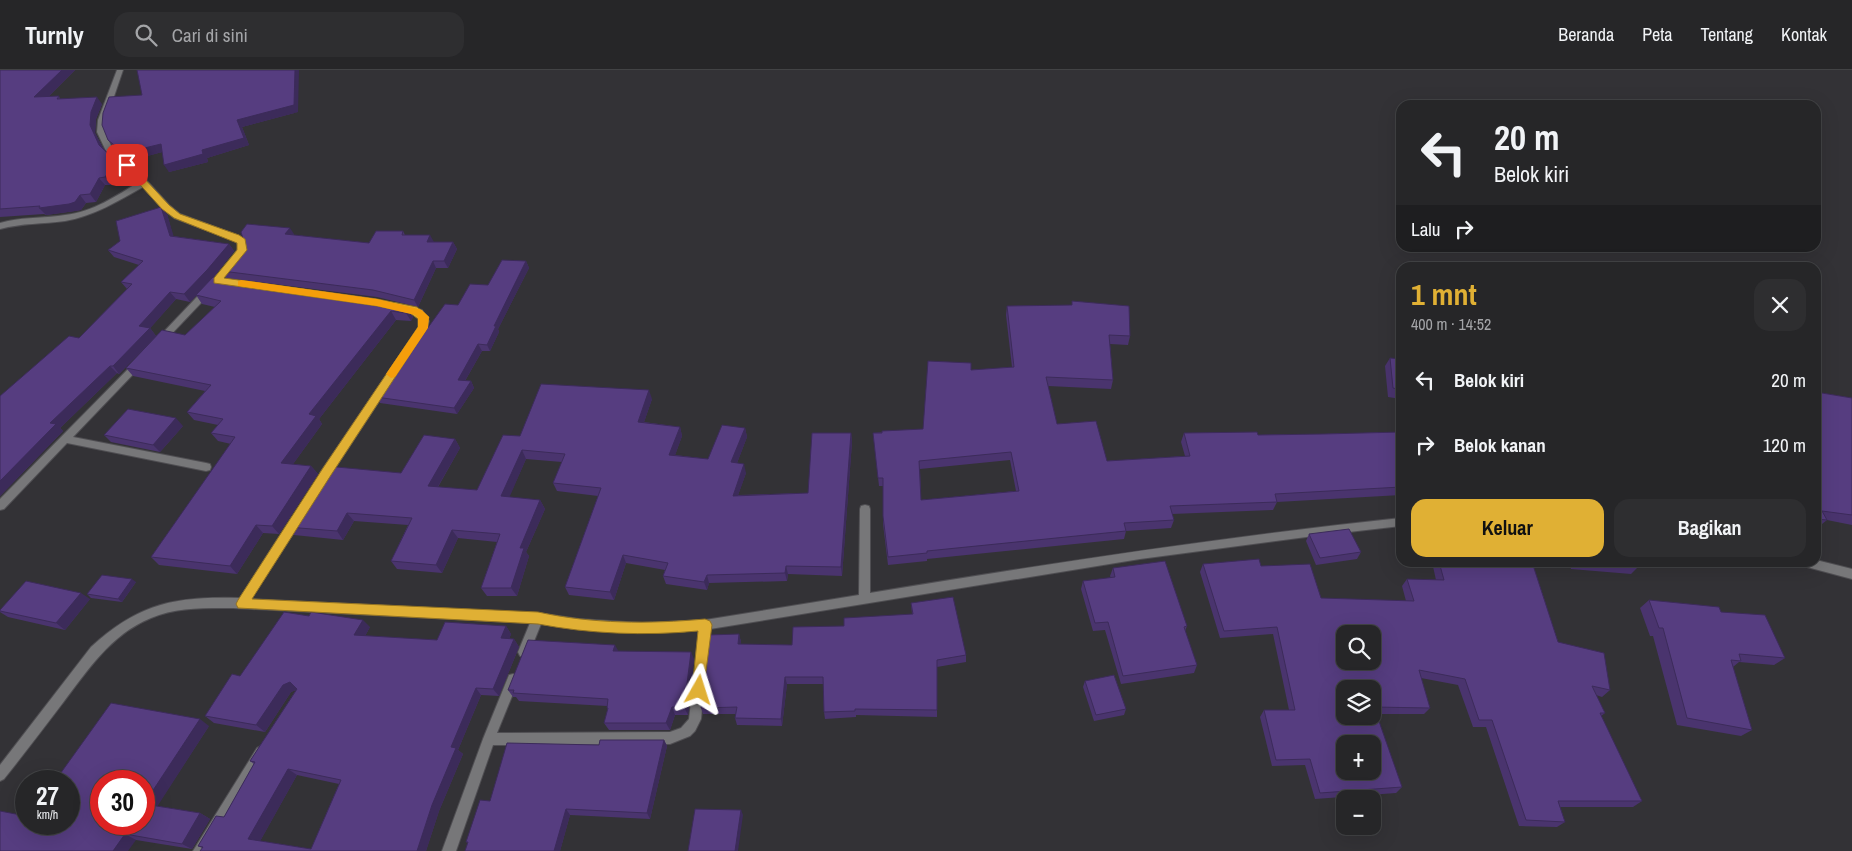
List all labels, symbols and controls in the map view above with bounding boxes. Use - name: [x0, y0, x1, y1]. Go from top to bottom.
- search box: [114, 12, 464, 57]
- text: Turnly: [25, 19, 84, 51]
- icon: search: [132, 21, 160, 49]
- text: Cari di sini: [172, 22, 248, 48]
- text: Beranda: [1558, 22, 1614, 47]
- text: Peta: [1642, 22, 1673, 47]
- text: Tentang: [1701, 22, 1753, 47]
- text: Kontak: [1781, 22, 1827, 47]
- text: 20 m: [1494, 114, 1559, 161]
- icon: left: [1411, 120, 1476, 185]
- pin: [106, 144, 148, 186]
- icon: arrive: [113, 151, 141, 179]
- text: Belok kiri: [1494, 159, 1569, 189]
- icon: right: [1450, 215, 1478, 243]
- text: Lalu: [1411, 216, 1440, 242]
- text: 1 mnt: [1411, 274, 1477, 314]
- button: close: [1754, 279, 1806, 331]
- text: 400 m · 14:52: [1411, 313, 1491, 335]
- icon: left: [1411, 366, 1439, 394]
- text: Belok kiri: [1454, 367, 1524, 393]
- text: 20 m: [1771, 367, 1806, 393]
- icon: right: [1411, 431, 1439, 459]
- text: Belok kanan: [1454, 432, 1546, 458]
- text: 120 m: [1763, 432, 1806, 458]
- button: Keluar: [1411, 499, 1604, 557]
- button: Bagikan: [1614, 499, 1806, 557]
- map controls: [1336, 625, 1381, 835]
- button: search: [1336, 625, 1381, 670]
- position arrow: [672, 663, 724, 715]
- button: layers: [1336, 680, 1381, 725]
- button: +: [1336, 735, 1381, 780]
- speed limit sign: 30: [90, 770, 155, 835]
- text: 27: [36, 779, 59, 813]
- button: −: [1336, 790, 1381, 835]
- text: km/h: [37, 807, 58, 823]

